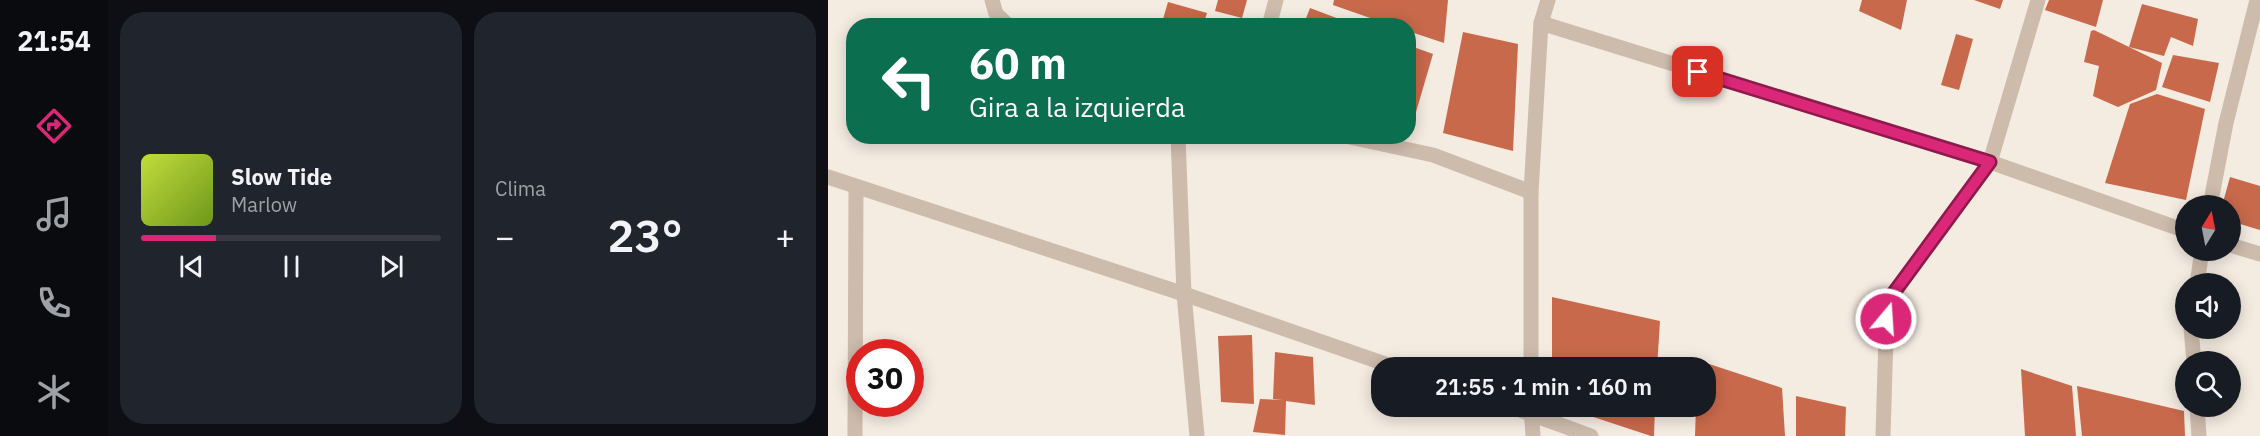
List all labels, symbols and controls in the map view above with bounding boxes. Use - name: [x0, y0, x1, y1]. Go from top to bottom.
- text: 21:54: [17, 23, 91, 58]
- text: 60 m: [969, 36, 1067, 91]
- icon: left: [870, 42, 948, 120]
- pin: [1672, 46, 1723, 97]
- icon: arrive: [1681, 55, 1714, 88]
- text: Gira a la izquierda: [969, 89, 1185, 124]
- icon: directions: [33, 105, 75, 147]
- text: Slow Tide: [231, 162, 332, 191]
- text: Clima: [495, 175, 546, 202]
- text: Marlow: [231, 191, 297, 218]
- icon: music: [33, 193, 75, 235]
- north arrow: [2175, 195, 2241, 261]
- map controls: [2175, 195, 2241, 417]
- text: 23°: [607, 206, 683, 264]
- text: −: [495, 215, 515, 258]
- text: +: [775, 215, 795, 258]
- icon: previous: [175, 250, 208, 283]
- icon: pause: [275, 250, 308, 283]
- icon: next: [375, 250, 408, 283]
- button: sound: [2175, 273, 2241, 339]
- icon: phone: [33, 282, 75, 324]
- position arrow: [1854, 287, 1918, 351]
- speed limit sign: 30: [846, 339, 924, 417]
- button: search: [2175, 351, 2241, 417]
- icon: climate: [33, 371, 75, 413]
- text: 21:55 · 1 min · 160 m: [1435, 372, 1652, 401]

